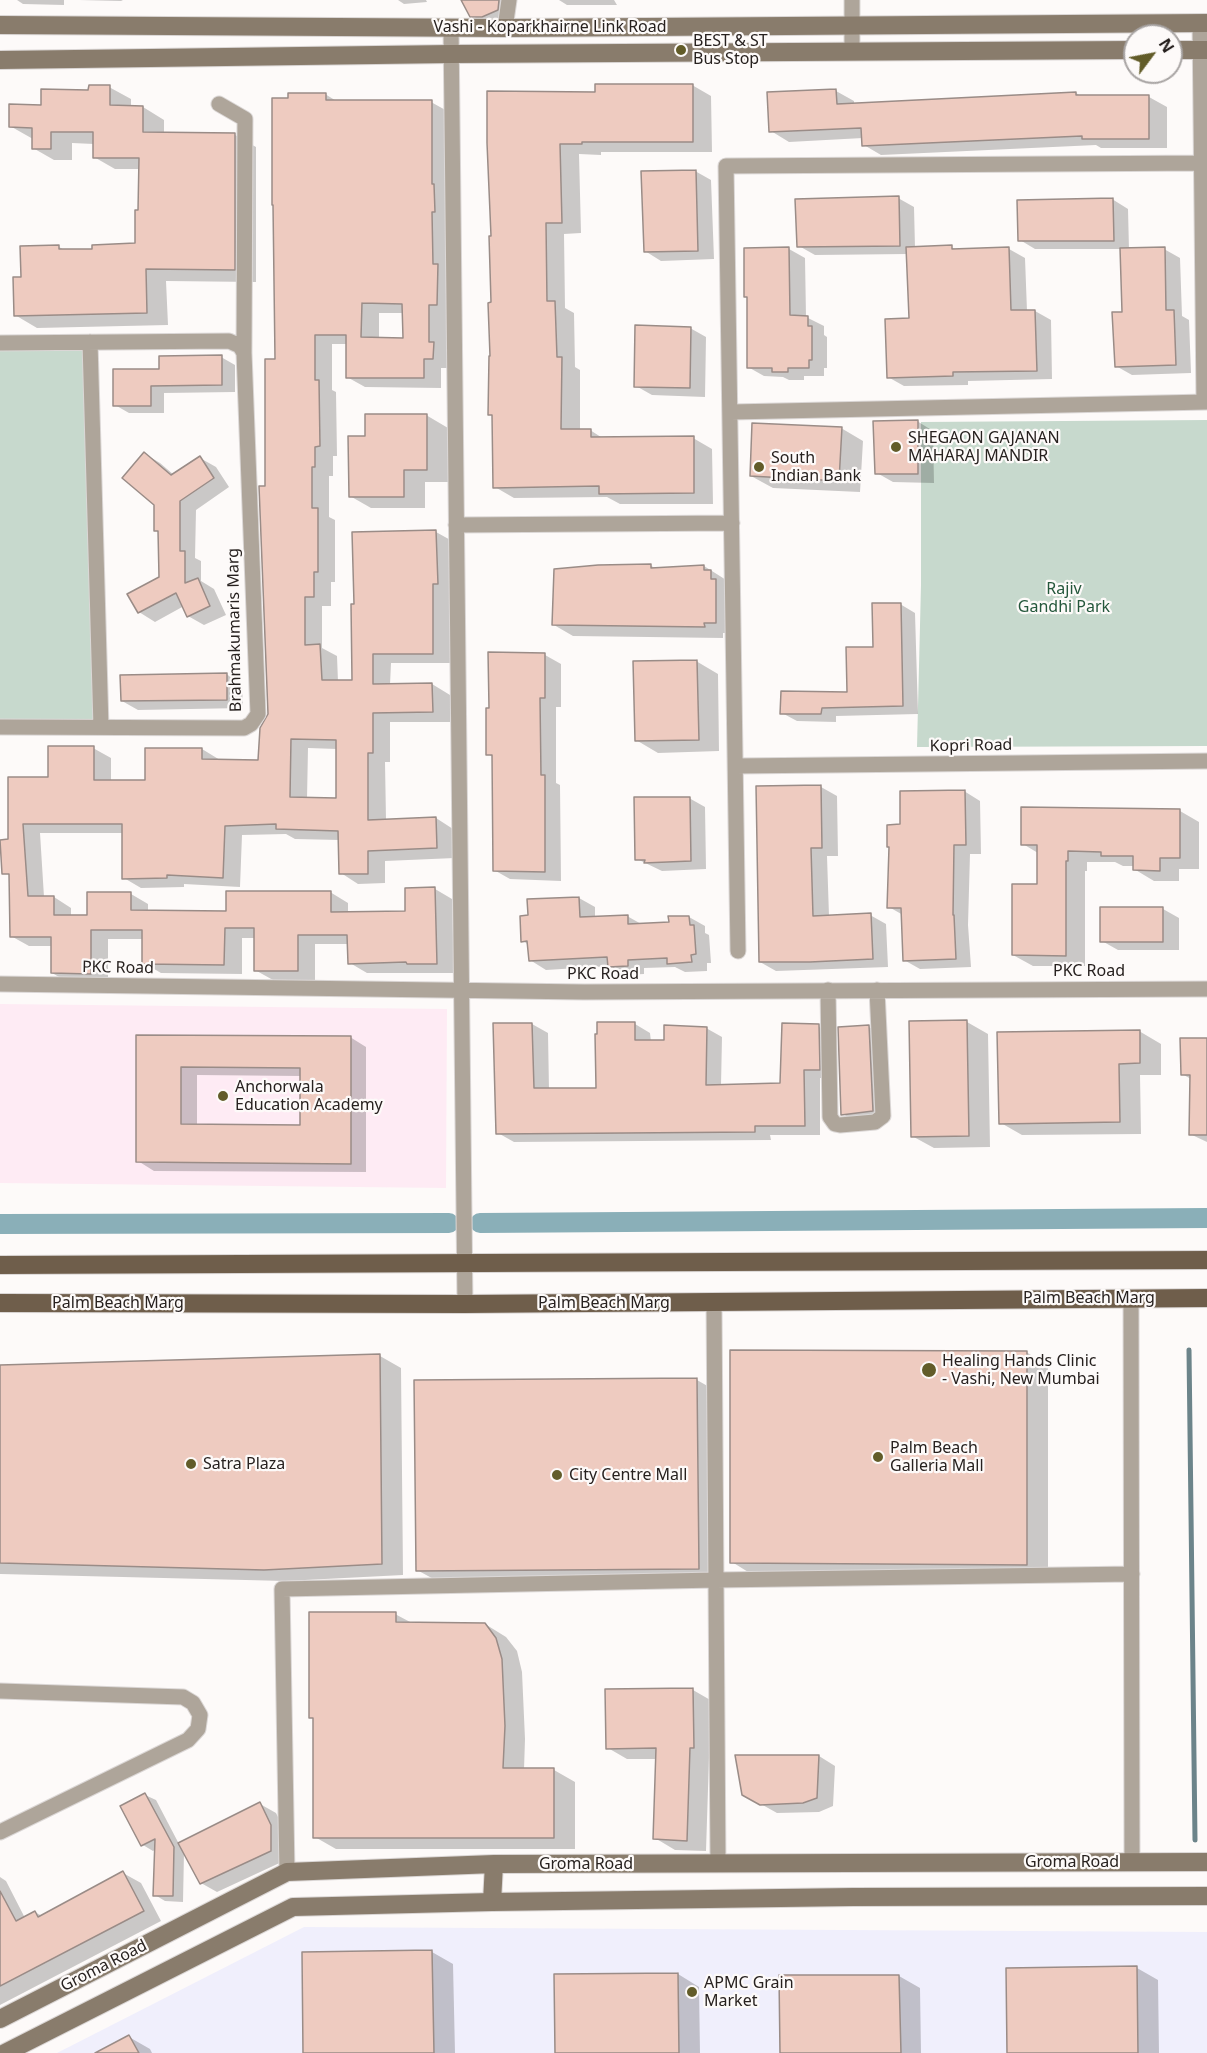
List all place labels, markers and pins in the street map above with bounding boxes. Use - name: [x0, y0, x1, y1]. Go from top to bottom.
- place label: BEST & ST Bus Stop: [693, 31, 768, 69]
- marker: BEST & ST Bus Stop: [674, 43, 688, 57]
- place label: SHEGAON GAJANAN MAHARAJ MANDIR: [908, 428, 1060, 466]
- marker: SHEGAON GAJANAN MAHARAJ MANDIR: [889, 440, 903, 454]
- place label: South Indian Bank: [771, 448, 861, 486]
- marker: South Indian Bank: [752, 460, 766, 474]
- place label: Anchorwala Education Academy: [235, 1077, 383, 1115]
- marker: Anchorwala Education Academy: [216, 1089, 230, 1103]
- place label: Healing Hands Clinic - Vashi, New Mumbai: [942, 1351, 1100, 1389]
- marker: Healing Hands Clinic - Vashi, New Mumbai: [920, 1361, 938, 1379]
- place label: Palm Beach Galleria Mall: [890, 1438, 984, 1476]
- marker: Palm Beach Galleria Mall: [871, 1450, 885, 1464]
- place label: Satra Plaza: [203, 1454, 285, 1474]
- marker: Satra Plaza: [184, 1457, 198, 1471]
- place label: City Centre Mall: [569, 1465, 687, 1485]
- marker: City Centre Mall: [550, 1468, 564, 1482]
- place label: APMC Grain Market: [704, 1973, 794, 2011]
- marker: APMC Grain Market: [685, 1985, 699, 1999]

